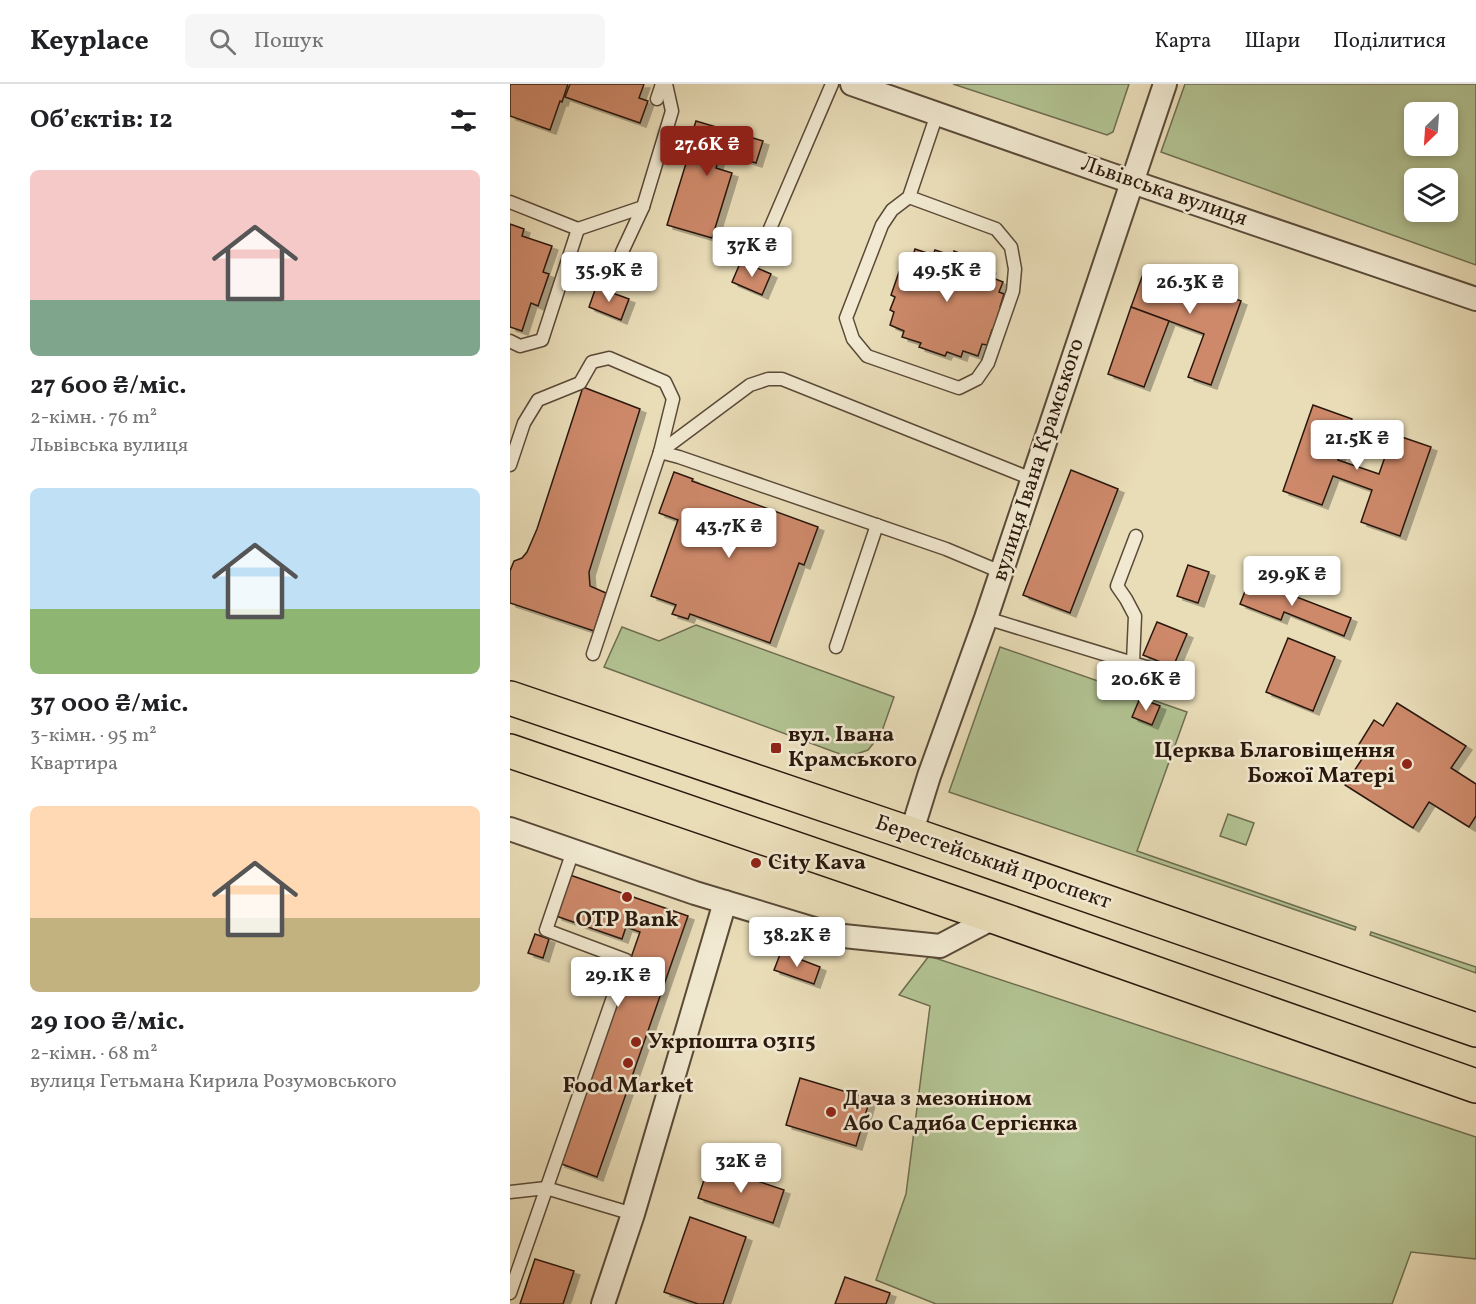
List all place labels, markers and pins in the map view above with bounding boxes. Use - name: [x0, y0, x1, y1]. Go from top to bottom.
- pin: 27.6K ₴: [652, 126, 762, 177]
- pin: 37K ₴: [710, 227, 794, 278]
- pin: 35.9K ₴: [554, 252, 664, 303]
- pin: 49.5K ₴: [892, 252, 1002, 303]
- pin: 26.3K ₴: [1135, 264, 1245, 315]
- pin: 21.5K ₴: [1302, 420, 1412, 471]
- pin: 43.7K ₴: [674, 508, 784, 559]
- pin: 29.9K ₴: [1237, 556, 1347, 607]
- pin: 20.6K ₴: [1091, 661, 1201, 712]
- place label: вул. Івана Крамського: [788, 720, 917, 776]
- place label: Церква Благовіщення Божої Матері: [1154, 736, 1395, 792]
- marker: вул. Івана Крамського: [769, 741, 783, 755]
- marker: Церква Благовіщення Божої Матері: [1400, 757, 1414, 771]
- place label: City Kava: [768, 848, 866, 879]
- marker: City Kava: [749, 856, 763, 870]
- marker: OTP Bank: [620, 890, 634, 904]
- place label: OTP Bank: [575, 905, 679, 936]
- pin: 38.2K ₴: [742, 917, 852, 968]
- pin: 29.1K ₴: [563, 957, 673, 1008]
- place label: Укрпошта 03115: [648, 1027, 816, 1058]
- marker: Укрпошта 03115: [629, 1035, 643, 1049]
- marker: Food Market: [621, 1056, 635, 1070]
- place label: Food Market: [562, 1071, 694, 1102]
- place label: Дача з мезоніном Або Садиба Сергієнка: [843, 1084, 1078, 1140]
- marker: Дача з мезоніном Або Садиба Сергієнка: [824, 1105, 838, 1119]
- pin: 32K ₴: [699, 1143, 783, 1194]

